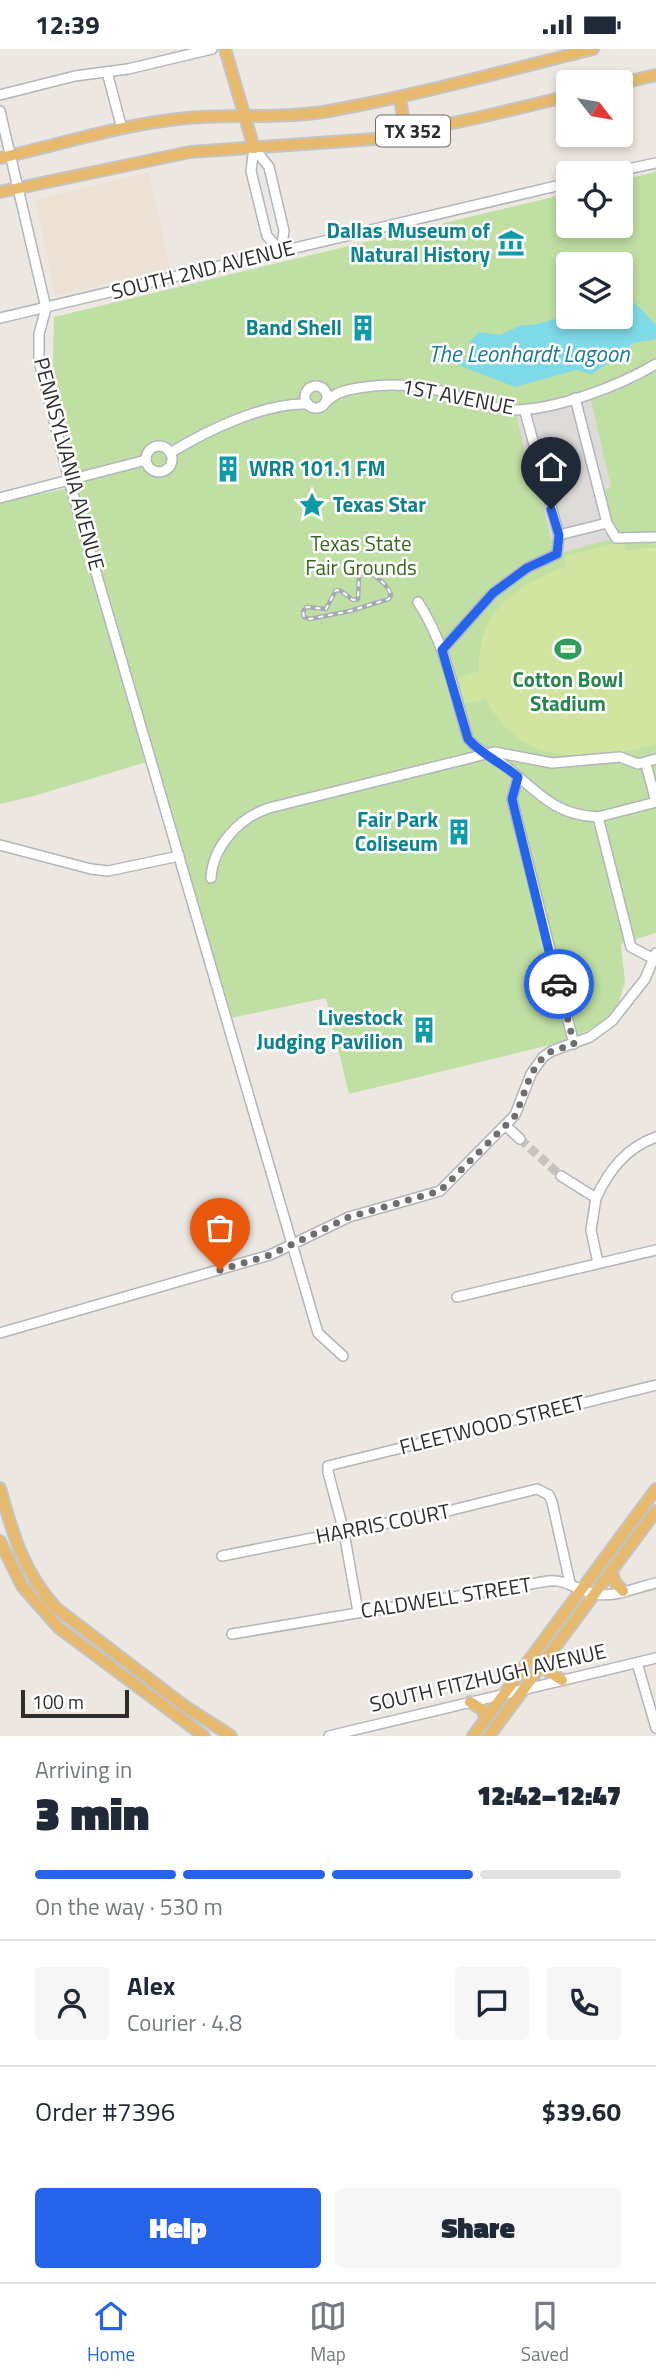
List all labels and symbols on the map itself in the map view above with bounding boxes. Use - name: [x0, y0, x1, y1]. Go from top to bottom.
- north arrow: [556, 70, 634, 147]
- road number: TX 352: [376, 115, 450, 146]
- place label: Dallas Museum of Natural History: [326, 214, 490, 270]
- museum icon: Dallas Museum of Natural History: [496, 228, 526, 258]
- street label: SOUTH 2ND AVENUE: [108, 231, 298, 307]
- place label: Band Shell: [246, 311, 342, 343]
- building icon: Band Shell: [348, 313, 378, 343]
- water label: The Leonhardt Lagoon: [428, 336, 630, 371]
- street label: PENNSYLVANIA AVENUE: [26, 354, 114, 574]
- street label: 1ST AVENUE: [399, 369, 517, 423]
- pin: [521, 437, 581, 509]
- place label: WRR 101.1 FM: [249, 452, 385, 484]
- building icon: WRR 101.1 FM: [213, 454, 243, 484]
- place label: Texas Star: [333, 488, 426, 520]
- place icon: Texas Star: [297, 490, 327, 520]
- park label: Texas State Fair Grounds: [305, 527, 417, 583]
- sports icon: Cotton Bowl Stadium: [553, 634, 583, 664]
- place label: Cotton Bowl Stadium: [513, 663, 623, 719]
- place label: Fair Park Coliseum: [355, 803, 438, 859]
- building icon: Fair Park Coliseum: [444, 817, 474, 847]
- courier: [524, 949, 594, 1019]
- place label: Livestock Judging Pavilion: [257, 1001, 403, 1057]
- building icon: Livestock Judging Pavilion: [409, 1015, 439, 1045]
- pin: [190, 1198, 250, 1270]
- street label: FLEETWOOD STREET: [396, 1386, 588, 1462]
- street label: HARRIS COURT: [313, 1494, 453, 1552]
- street label: CALDWELL STREET: [358, 1568, 533, 1626]
- street label: SOUTH FITZHUGH AVENUE: [366, 1634, 609, 1720]
- scale bar: [21, 1687, 130, 1719]

